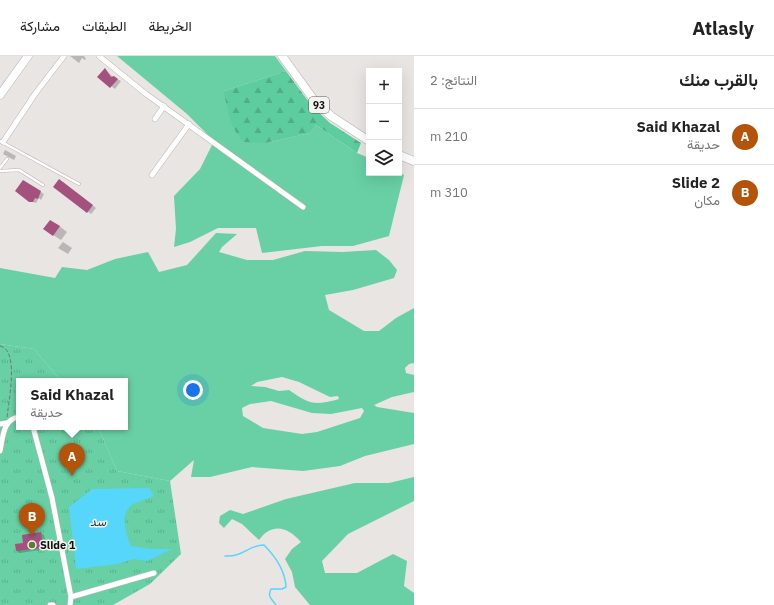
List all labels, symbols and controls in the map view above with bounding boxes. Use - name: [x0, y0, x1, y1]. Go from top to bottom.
- text: Atlasly: [692, 16, 754, 40]
- text: مشاركة: [20, 17, 60, 35]
- text: الطبقات: [82, 17, 126, 35]
- text: الخريطة: [148, 17, 192, 35]
- map controls: [366, 68, 402, 176]
- button: +: [366, 68, 402, 104]
- text: بالقرب منك: [679, 69, 758, 91]
- text: النتائج: 2: [430, 72, 477, 89]
- road number: 93: [309, 97, 329, 113]
- button: −: [366, 104, 402, 140]
- text: Said Khazal: [636, 117, 720, 136]
- text: 210 m: [430, 128, 468, 145]
- text: A: [741, 128, 749, 145]
- text: حديقة: [687, 136, 720, 153]
- button: layers: [366, 140, 402, 176]
- text: Slide 2: [672, 173, 720, 192]
- text: 310 m: [430, 184, 468, 201]
- text: B: [741, 184, 749, 201]
- text: مكان: [694, 192, 720, 209]
- popup: [16, 378, 128, 430]
- your location: [183, 380, 203, 400]
- text: Said Khazal: [30, 385, 114, 404]
- text: حديقة: [30, 404, 63, 421]
- pin: A: [59, 443, 85, 476]
- pin: B: [19, 503, 45, 536]
- water label: سد: [90, 514, 106, 529]
- place label: Slide 1: [40, 538, 76, 552]
- marker: Slide 1: [27, 540, 37, 550]

